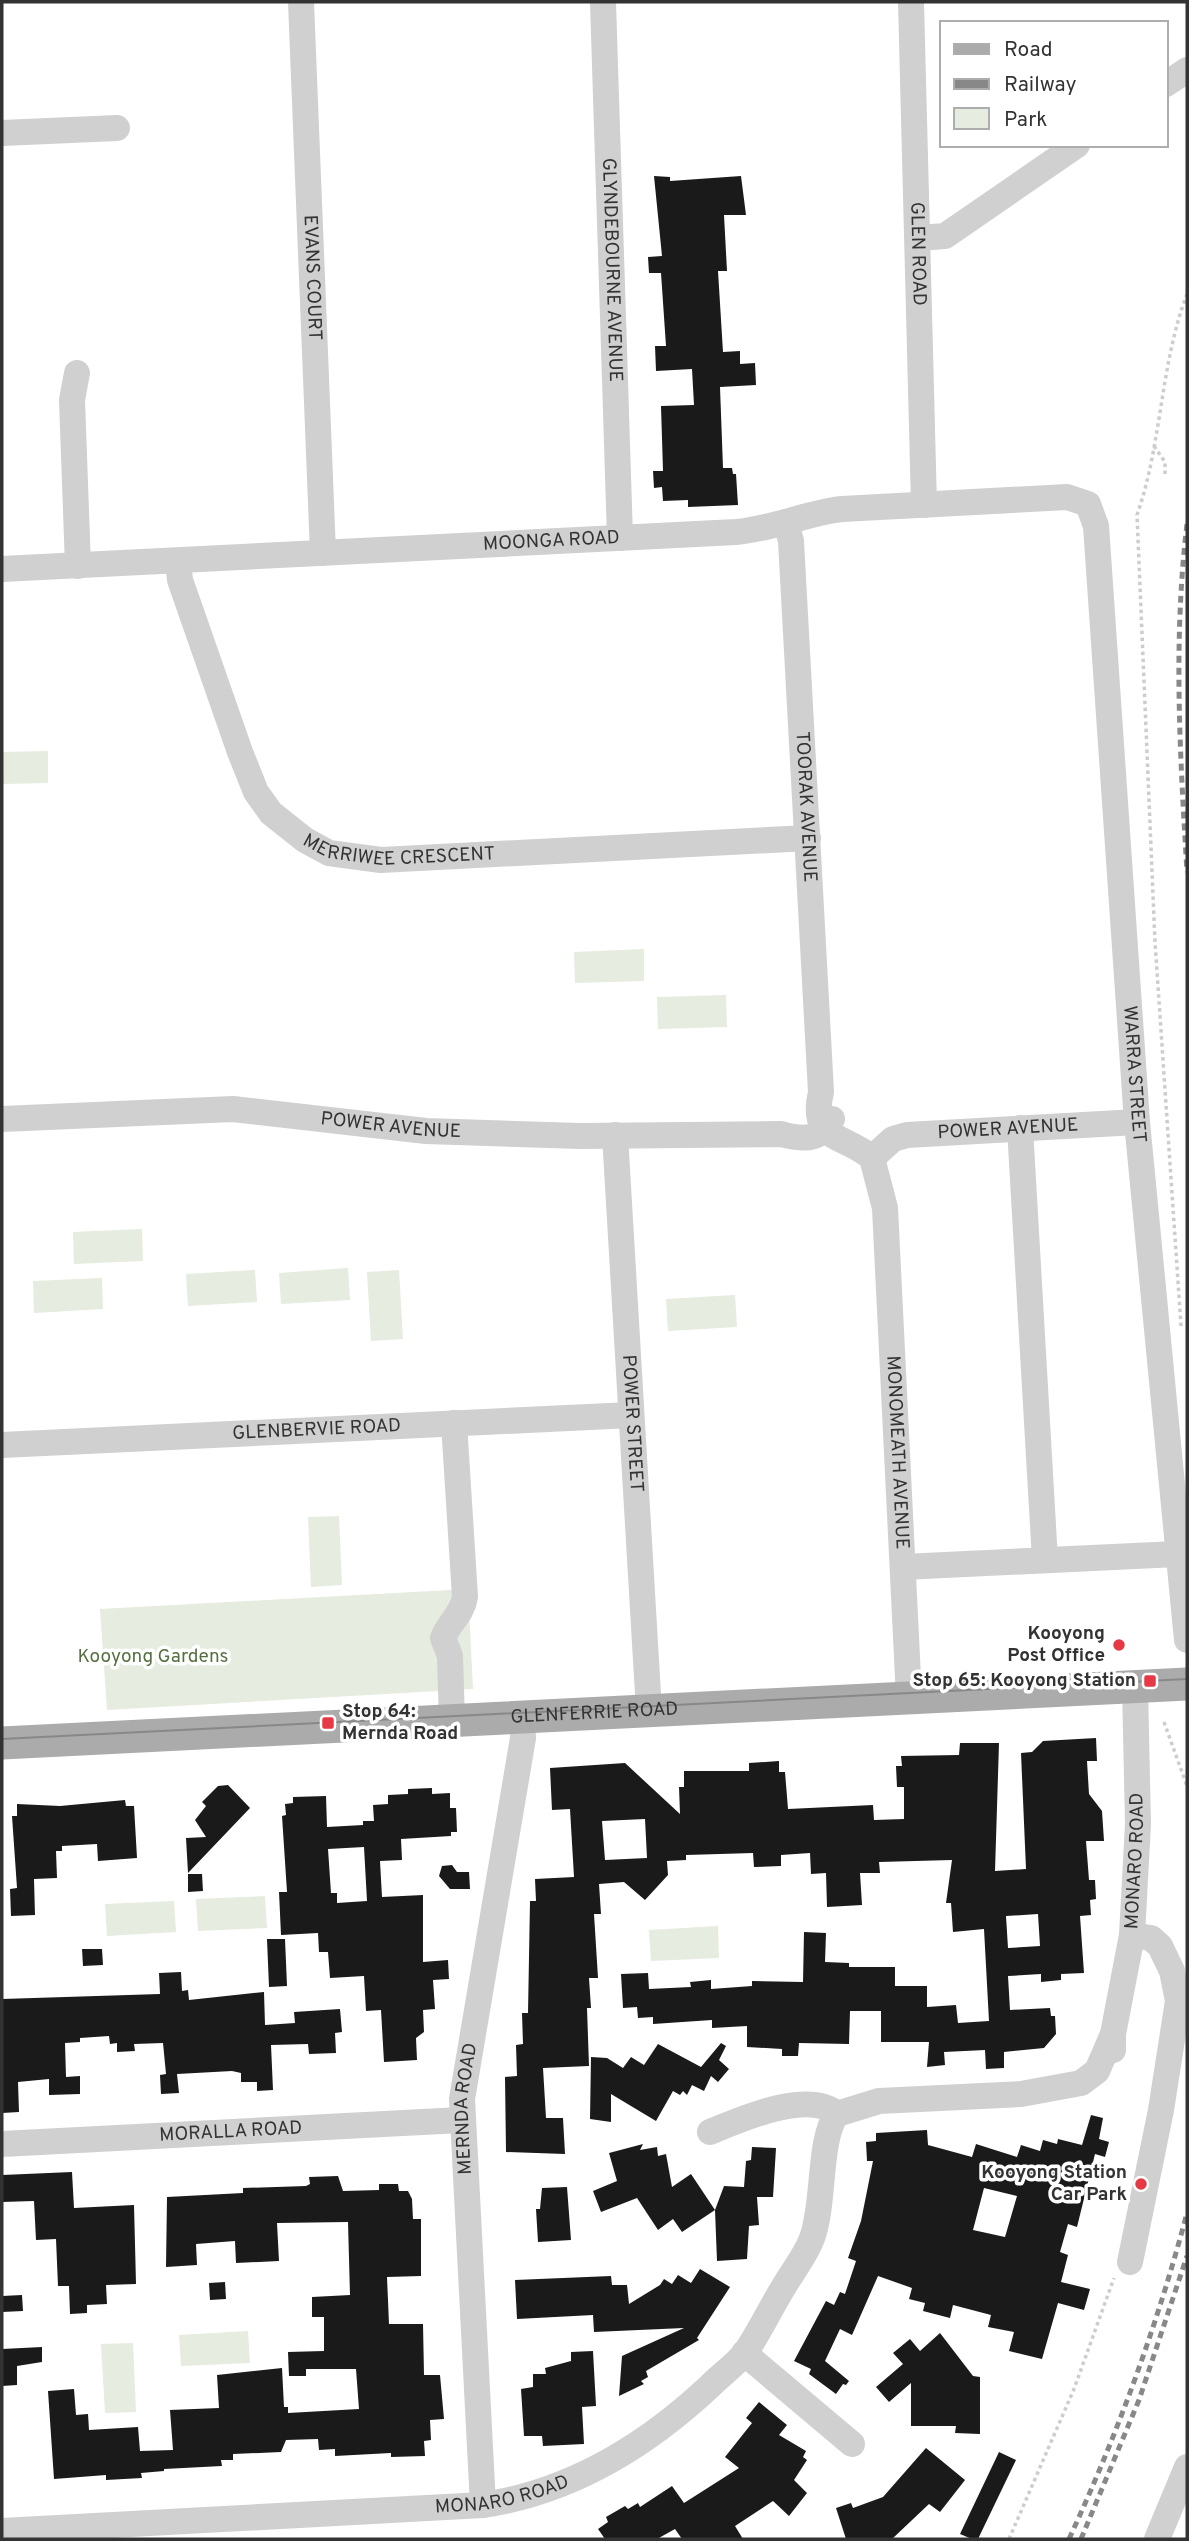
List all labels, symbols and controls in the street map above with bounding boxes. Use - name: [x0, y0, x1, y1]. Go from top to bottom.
- legend: [940, 21, 1168, 147]
- text: Road: [1004, 37, 1053, 64]
- text: Railway: [1004, 72, 1077, 99]
- text: Park: [1004, 107, 1047, 134]
- street label: GLYNDEBOURNE AVENUE: [596, 157, 627, 382]
- street label: GLEN ROAD: [904, 202, 931, 306]
- street label: EVANS COURT: [298, 214, 327, 341]
- street label: MOONGA ROAD: [482, 526, 620, 557]
- street label: TOORAK AVENUE: [789, 731, 822, 883]
- street label: MERRIWEE CRESCENT: [298, 829, 496, 872]
- street label: WARRA STREET: [1117, 1005, 1151, 1144]
- street label: POWER AVENUE: [319, 1107, 461, 1144]
- street label: POWER AVENUE: [937, 1113, 1079, 1145]
- street label: POWER STREET: [616, 1354, 648, 1493]
- street label: MONOMEATH AVENUE: [880, 1355, 914, 1550]
- street label: GLENBERVIE ROAD: [232, 1414, 402, 1446]
- place label: Kooyong Post Office: [1007, 1622, 1105, 1668]
- marker: Kooyong Post Office: [1111, 1637, 1127, 1653]
- park label: Kooyong Gardens: [77, 1645, 229, 1669]
- place label: Stop 65: Kooyong Station: [913, 1669, 1136, 1693]
- marker: Stop 65: Kooyong Station: [1142, 1673, 1158, 1689]
- street label: GLENFERRIE ROAD: [510, 1697, 679, 1730]
- place label: Stop 64: Mernda Road: [342, 1700, 458, 1746]
- marker: Stop 64: Mernda Road: [320, 1715, 336, 1731]
- street label: MONARO ROAD: [1120, 1792, 1150, 1930]
- street label: MERNDA ROAD: [450, 2041, 483, 2175]
- street label: MORALLA ROAD: [159, 2116, 303, 2148]
- place label: Kooyong Station Car Park: [981, 2161, 1127, 2207]
- marker: Kooyong Station Car Park: [1133, 2176, 1149, 2192]
- street label: MONARO ROAD: [434, 2470, 573, 2520]

